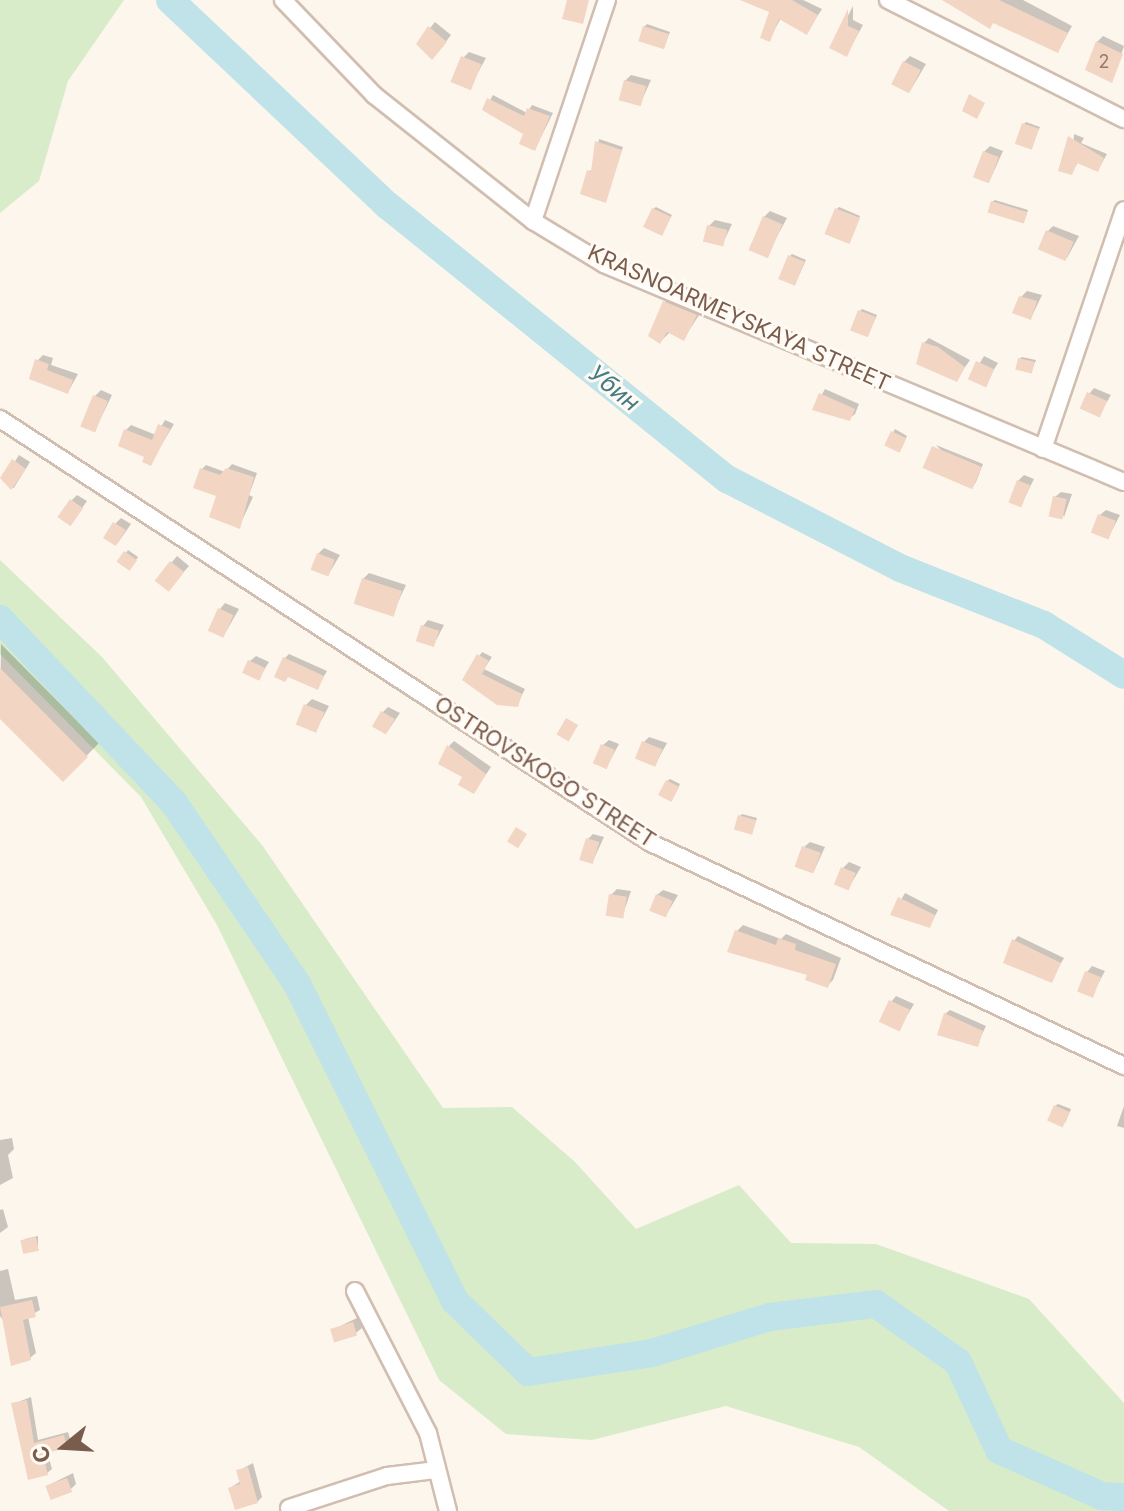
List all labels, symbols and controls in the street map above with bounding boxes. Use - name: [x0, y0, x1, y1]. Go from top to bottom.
- house number: 2: [1099, 51, 1109, 73]
- street label: KRASNOARMEYSKAYA STREET: [584, 239, 894, 397]
- water label: Убин: [583, 359, 645, 417]
- street label: OSTROVSKOGO STREET: [430, 691, 660, 853]
- north arrow: [24, 1407, 104, 1487]
- text: С: [26, 1443, 56, 1466]

